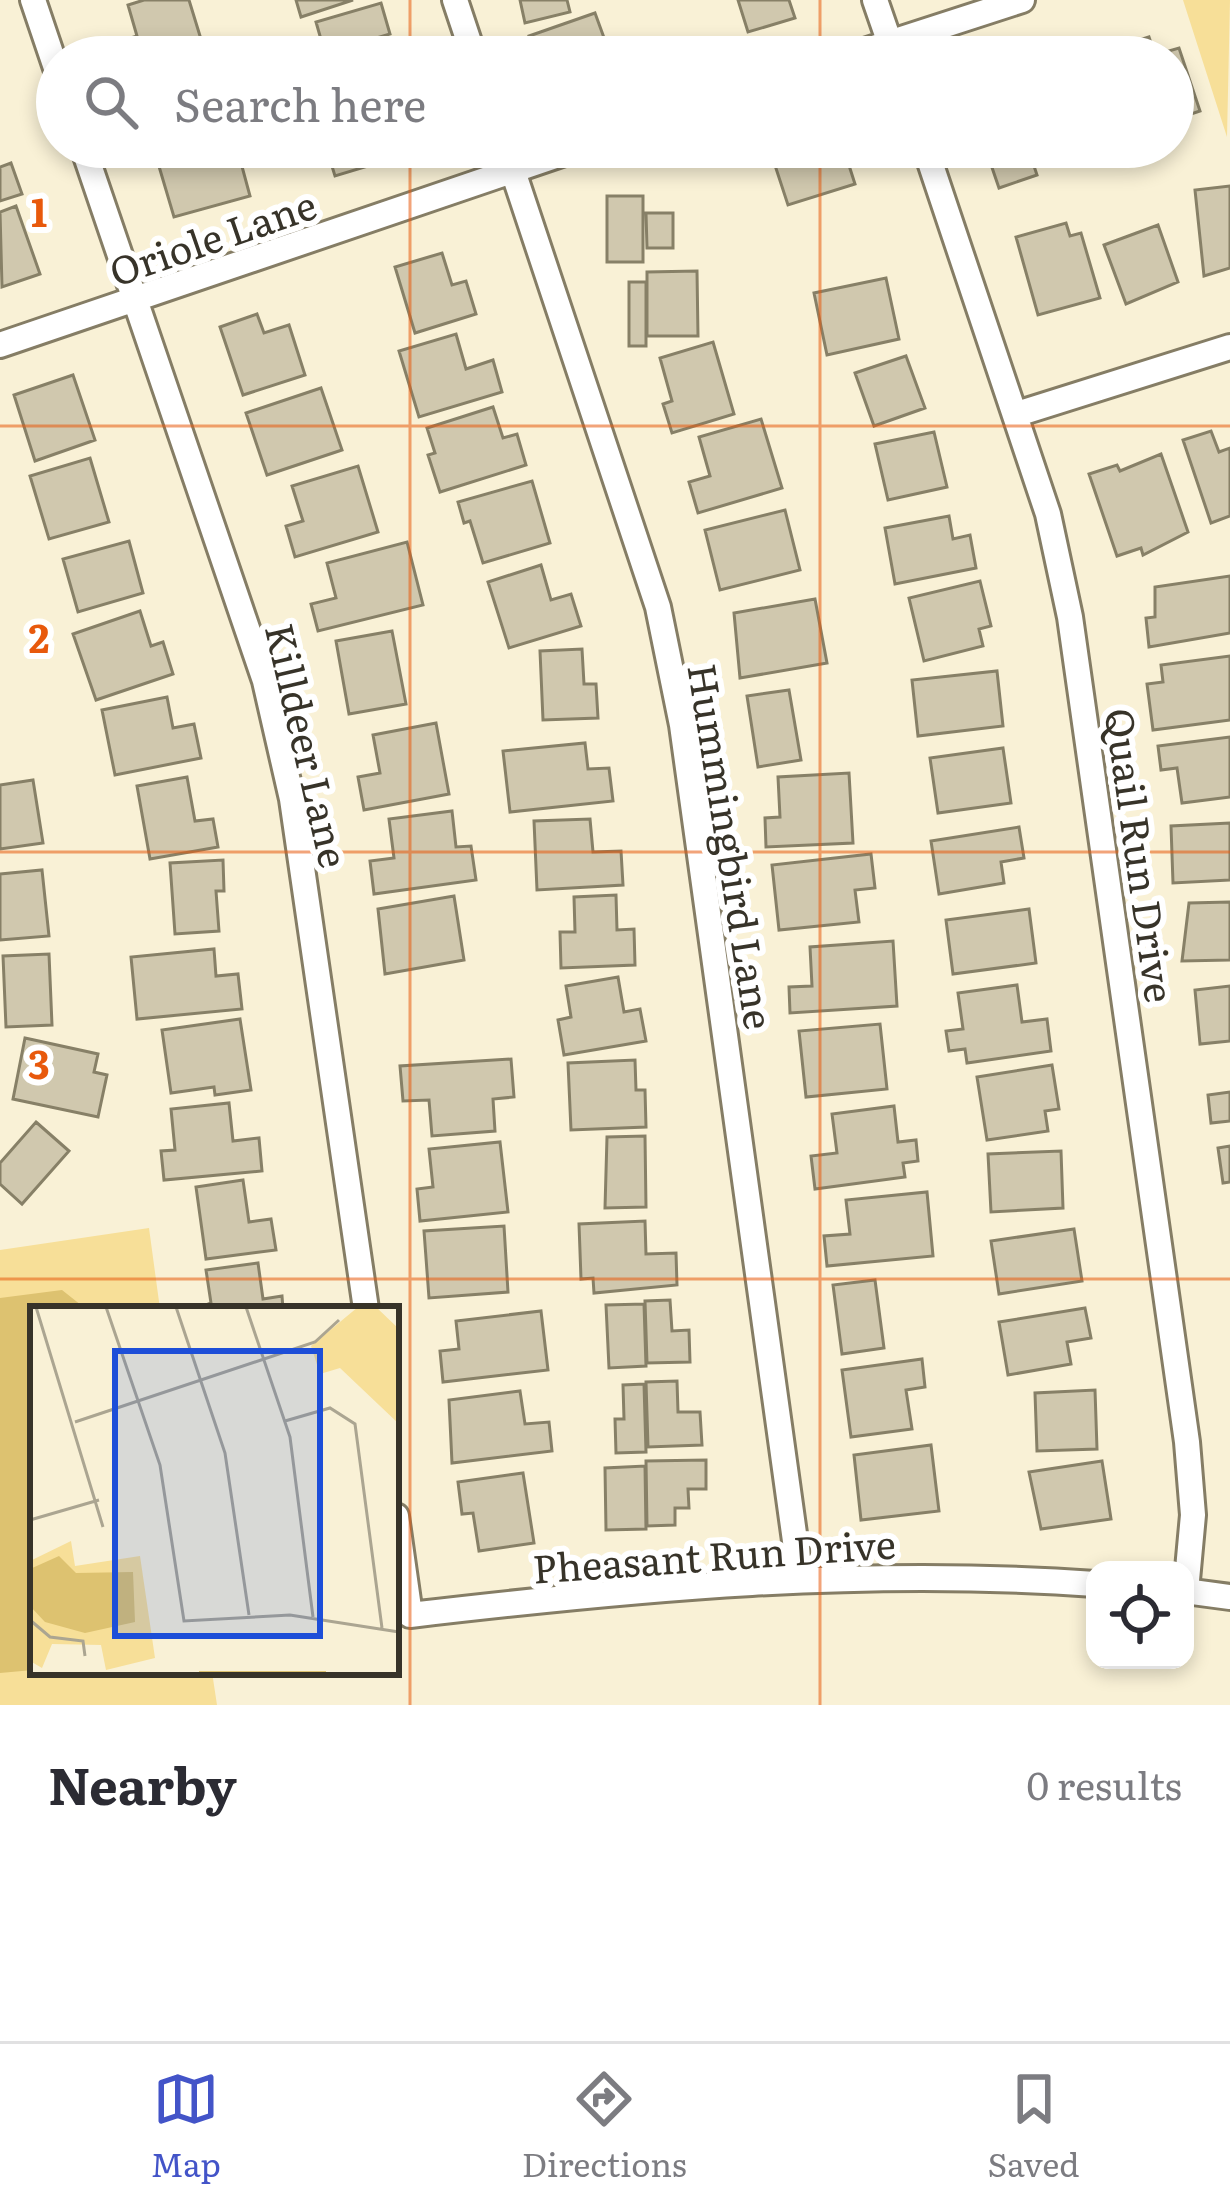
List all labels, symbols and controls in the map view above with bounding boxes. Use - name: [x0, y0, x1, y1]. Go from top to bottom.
- search box: [36, 36, 1194, 168]
- icon: search: [78, 69, 144, 135]
- text: Search here: [174, 69, 426, 136]
- street label: Oriole Lane: [101, 174, 323, 298]
- text: 1: [31, 181, 47, 239]
- text: 2: [29, 607, 49, 665]
- street label: Killdeer Lane: [253, 617, 365, 873]
- street label: Hummingbird Lane: [675, 659, 791, 1033]
- street label: Quail Run Drive: [1093, 704, 1191, 1006]
- text: 3: [28, 1033, 50, 1091]
- inset map: [30, 1306, 399, 1675]
- street label: Pheasant Run Drive: [531, 1512, 897, 1596]
- map controls: [1086, 1561, 1194, 1669]
- button: locate: [1086, 1561, 1194, 1669]
- text: Nearby: [48, 1745, 237, 1821]
- text: 0 results: [1027, 1754, 1182, 1812]
- tab: Map: [150, 2066, 221, 2187]
- tab: Directions: [522, 2066, 687, 2187]
- tab: Saved: [988, 2066, 1080, 2187]

